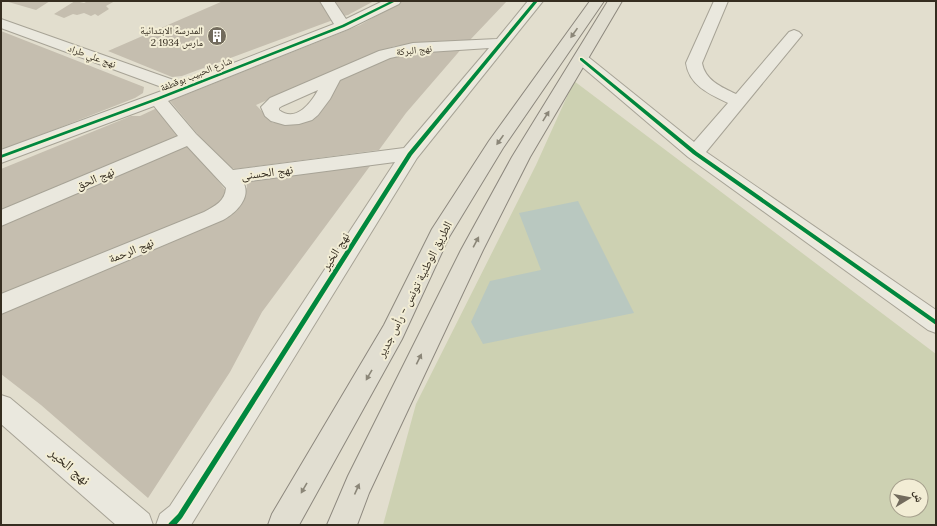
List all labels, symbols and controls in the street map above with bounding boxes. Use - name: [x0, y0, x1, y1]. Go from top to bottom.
- place label: المدرسة الابتدائية 2 مارس 1934: [140, 24, 203, 49]
- building icon: المدرسة الابتدائية 2 مارس 1934: [206, 25, 228, 47]
- one-way arrow: [570, 28, 578, 38]
- street label: نهج علي طراد: [66, 41, 118, 72]
- street label: نهج البركة: [395, 42, 433, 58]
- street label: شارع الحبيب بوقطفة: [158, 54, 234, 94]
- one-way arrow: [542, 110, 549, 122]
- one-way arrow: [496, 134, 504, 145]
- street label: نهج الحسنى: [240, 161, 294, 183]
- street label: نهج الحق: [74, 163, 116, 193]
- street label: الطريق الوطنية تونس - رأس جدير: [373, 218, 455, 360]
- street label: نهج الخير: [317, 229, 353, 274]
- street label: نهج الرحمة: [106, 234, 156, 266]
- one-way arrow: [473, 237, 479, 248]
- one-way arrow: [416, 354, 422, 365]
- one-way arrow: [365, 369, 372, 381]
- street label: نهج الخير: [44, 443, 94, 490]
- north arrow: [889, 478, 929, 518]
- one-way arrow: [301, 482, 307, 494]
- one-way arrow: [354, 484, 360, 495]
- text: ش: [910, 489, 927, 504]

